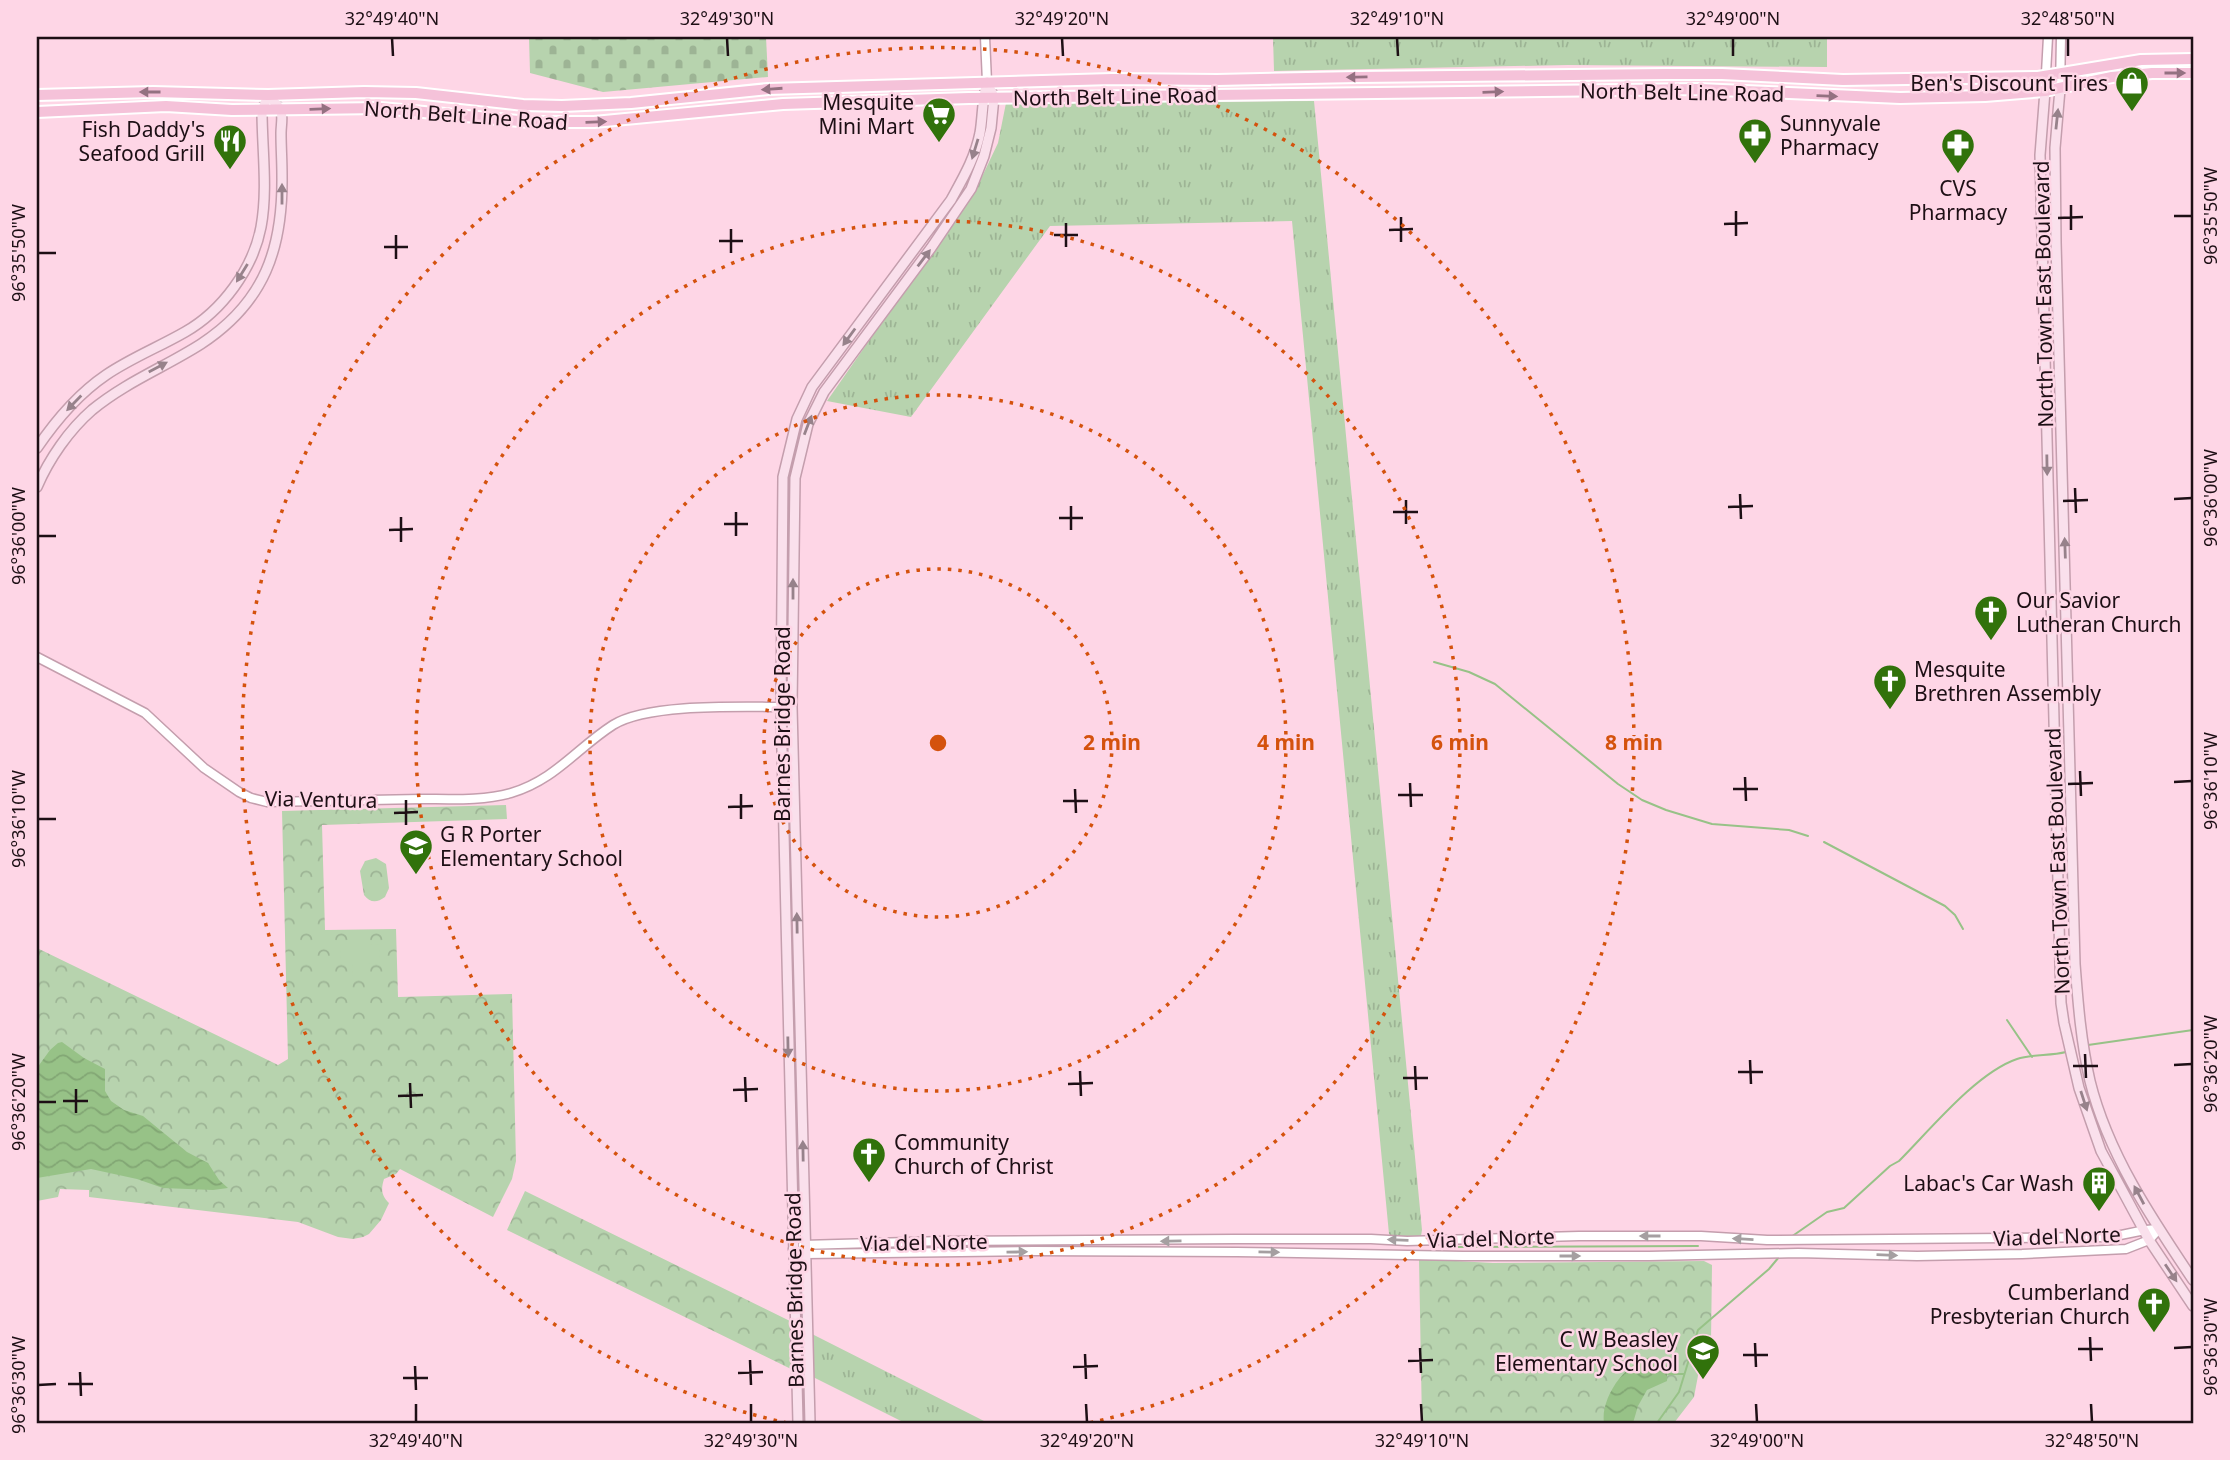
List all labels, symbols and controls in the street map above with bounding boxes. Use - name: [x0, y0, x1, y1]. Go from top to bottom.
- text: 32°49'40"N: [345, 6, 439, 30]
- text: 32°49'30"N: [680, 6, 774, 30]
- text: 32°49'20"N: [1015, 6, 1109, 30]
- text: 32°49'10"N: [1350, 6, 1444, 30]
- text: 32°49'00"N: [1686, 6, 1780, 30]
- text: 32°48'50"N: [2021, 6, 2115, 30]
- shop icon: Ben's Discount Tires: [2113, 64, 2151, 113]
- one-way arrow: [2164, 67, 2186, 79]
- place label: Ben's Discount Tires: [1910, 69, 2108, 97]
- one-way arrow: [1346, 71, 1368, 82]
- street label: North Belt Line Road: [1580, 76, 1784, 108]
- street label: North Belt Line Road: [1013, 80, 1217, 112]
- one-way arrow: [761, 84, 783, 95]
- one-way arrow: [139, 86, 161, 98]
- one-way arrow: [1482, 86, 1504, 98]
- place label: Mesquite Mini Mart: [819, 88, 914, 140]
- one-way arrow: [1816, 90, 1838, 101]
- street label: North Belt Line Road: [363, 94, 569, 136]
- supermarket icon: Mesquite Mini Mart: [920, 95, 958, 144]
- one-way arrow: [310, 104, 332, 115]
- one-way arrow: [2052, 107, 2063, 129]
- place label: Sunnyvale Pharmacy: [1780, 109, 1881, 161]
- place label: Fish Daddy's Seafood Grill: [79, 115, 205, 167]
- one-way arrow: [585, 116, 607, 127]
- pharmacy icon: Sunnyvale Pharmacy: [1736, 116, 1774, 165]
- restaurant icon: Fish Daddy's Seafood Grill: [211, 122, 249, 171]
- pharmacy icon: CVS Pharmacy: [1939, 126, 1977, 175]
- one-way arrow: [970, 139, 980, 160]
- street label: North Town East Boulevard: [2027, 160, 2059, 428]
- text: 96°35'50"W: [2198, 167, 2222, 265]
- place label: CVS Pharmacy: [1909, 174, 2007, 226]
- one-way arrow: [276, 183, 288, 205]
- text: 96°35'50"W: [6, 204, 30, 302]
- one-way arrow: [916, 249, 930, 267]
- one-way arrow: [236, 263, 249, 282]
- one-way arrow: [842, 328, 856, 346]
- one-way arrow: [148, 362, 168, 373]
- one-way arrow: [65, 394, 82, 411]
- one-way arrow: [803, 415, 814, 436]
- text: 96°36'00"W: [2198, 449, 2222, 547]
- one-way arrow: [2041, 454, 2052, 476]
- text: 96°36'00"W: [6, 487, 30, 585]
- one-way arrow: [2059, 537, 2070, 559]
- one-way arrow: [787, 578, 799, 600]
- place label: Our Savior Lutheran Church: [2016, 586, 2181, 638]
- church icon: Our Savior Lutheran Church: [1972, 593, 2010, 642]
- street label: Barnes Bridge Road: [768, 626, 796, 822]
- place label: Mesquite Brethren Assembly: [1914, 655, 2101, 707]
- church icon: Mesquite Brethren Assembly: [1871, 662, 1909, 711]
- street label: North Town East Boulevard: [2038, 727, 2076, 995]
- text: 2 min: [1083, 728, 1141, 756]
- text: 4 min: [1257, 728, 1315, 756]
- text: 6 min: [1431, 728, 1489, 756]
- text: 8 min: [1605, 728, 1663, 756]
- centre of rings: [926, 731, 950, 755]
- text: 96°36'10"W: [2198, 732, 2222, 830]
- text: 96°36'10"W: [6, 770, 30, 868]
- street label: Via Ventura: [264, 784, 378, 814]
- place label: G R Porter Elementary School: [440, 820, 623, 872]
- school or university icon: G R Porter Elementary School: [397, 827, 435, 876]
- one-way arrow: [792, 912, 803, 934]
- text: 96°36'20"W: [2198, 1015, 2222, 1113]
- one-way arrow: [782, 1036, 793, 1058]
- text: 96°36'20"W: [6, 1053, 30, 1151]
- one-way arrow: [2079, 1091, 2089, 1112]
- place label: Community Church of Christ: [894, 1128, 1054, 1180]
- church icon: Community Church of Christ: [850, 1135, 888, 1184]
- one-way arrow: [797, 1140, 809, 1162]
- building icon: Labac's Car Wash: [2080, 1164, 2118, 1213]
- place label: Labac's Car Wash: [1903, 1169, 2074, 1197]
- one-way arrow: [2134, 1185, 2145, 1205]
- street label: Barnes Bridge Road: [778, 1192, 810, 1388]
- street label: Via del Norte: [1993, 1220, 2121, 1252]
- street label: Via del Norte: [1427, 1222, 1555, 1254]
- street label: Via del Norte: [860, 1227, 988, 1257]
- one-way arrow: [1639, 1230, 1661, 1242]
- one-way arrow: [1731, 1234, 1753, 1245]
- one-way arrow: [1160, 1235, 1182, 1246]
- one-way arrow: [1387, 1235, 1409, 1246]
- one-way arrow: [1006, 1246, 1028, 1257]
- one-way arrow: [1258, 1246, 1280, 1258]
- one-way arrow: [1559, 1250, 1581, 1262]
- one-way arrow: [1876, 1250, 1898, 1261]
- one-way arrow: [2164, 1264, 2178, 1282]
- place label: Cumberland Presbyterian Church: [1930, 1278, 2130, 1330]
- church icon: Cumberland Presbyterian Church: [2135, 1285, 2173, 1334]
- text: 96°36'30"W: [2198, 1298, 2222, 1396]
- place label: C W Beasley Elementary School: [1495, 1325, 1678, 1377]
- school or university icon: C W Beasley Elementary School: [1684, 1332, 1722, 1381]
- text: 96°36'30"W: [6, 1336, 30, 1434]
- text: 32°49'40"N: [369, 1428, 463, 1452]
- text: 32°49'30"N: [704, 1428, 798, 1452]
- text: 32°49'20"N: [1040, 1428, 1134, 1452]
- text: 32°49'10"N: [1375, 1428, 1469, 1452]
- text: 32°49'00"N: [1710, 1428, 1804, 1452]
- text: 32°48'50"N: [2045, 1428, 2139, 1452]

